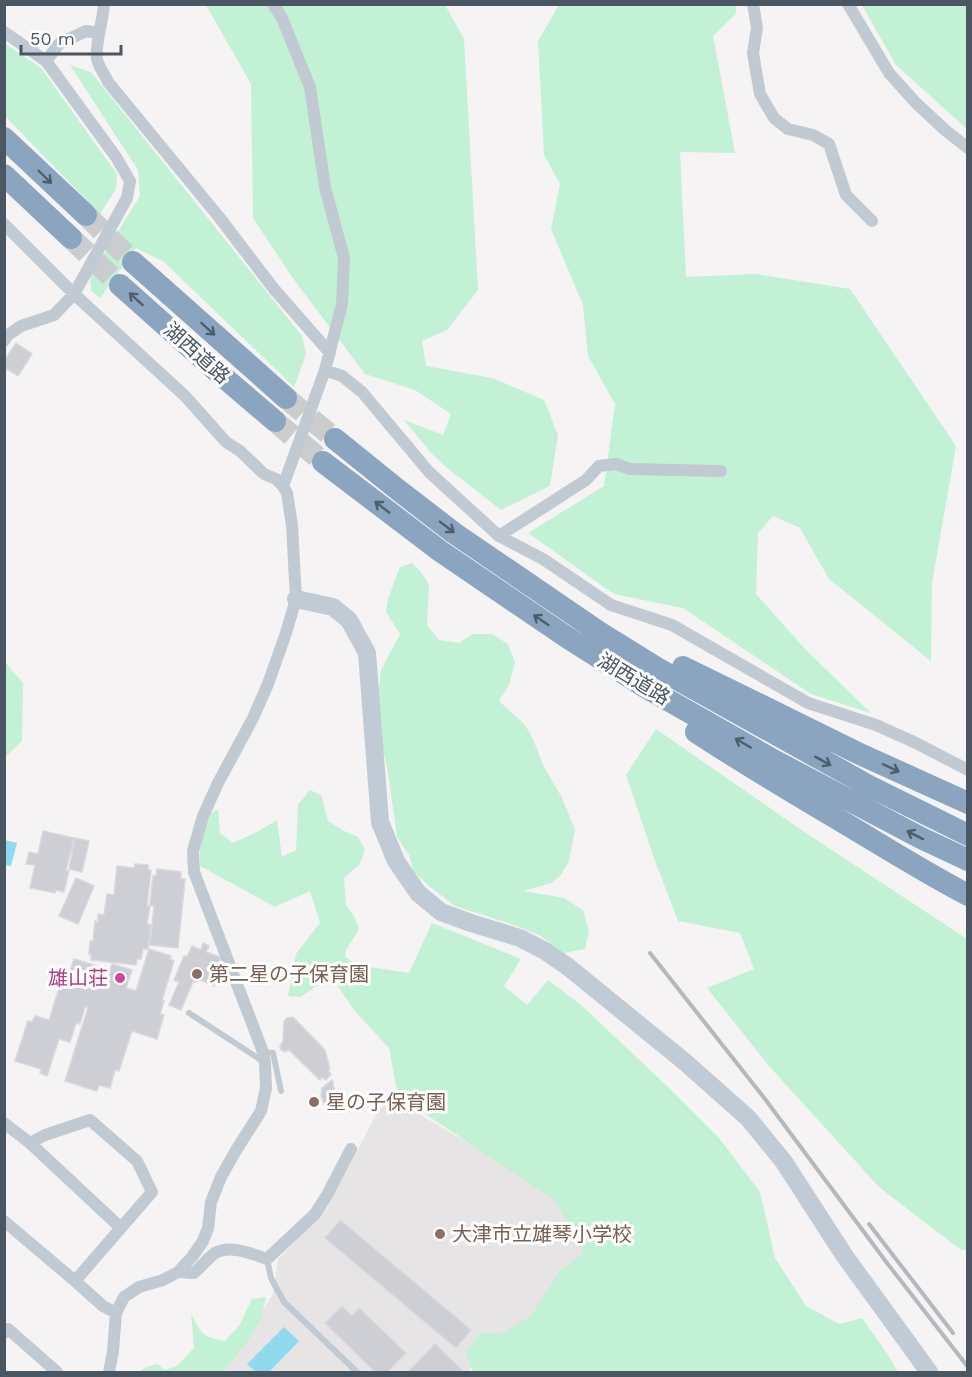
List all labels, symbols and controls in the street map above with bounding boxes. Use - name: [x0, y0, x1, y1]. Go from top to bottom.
- scale bar: [21, 18, 122, 56]
- text: 50 m: [30, 28, 75, 49]
- one-way arrow: [37, 169, 52, 183]
- one-way arrow: [129, 292, 144, 306]
- street label: 湖西道路: [159, 317, 235, 389]
- one-way arrow: [200, 322, 215, 336]
- one-way arrow: [374, 500, 390, 513]
- one-way arrow: [438, 521, 454, 533]
- one-way arrow: [533, 614, 549, 626]
- street label: 湖西道路: [594, 648, 674, 710]
- one-way arrow: [735, 737, 752, 749]
- one-way arrow: [813, 756, 831, 767]
- one-way arrow: [881, 763, 899, 775]
- one-way arrow: [907, 829, 924, 841]
- place label: 第二星の子保育園: [209, 962, 369, 986]
- place label: 雄山荘: [48, 966, 108, 990]
- marker: 第二星の子保育園: [190, 967, 204, 981]
- marker: 雄山荘: [113, 971, 127, 985]
- place label: 星の子保育園: [326, 1090, 446, 1114]
- marker: 星の子保育園: [307, 1095, 321, 1109]
- place label: 大津市立雄琴小学校: [452, 1222, 632, 1246]
- marker: 大津市立雄琴小学校: [433, 1227, 447, 1241]

